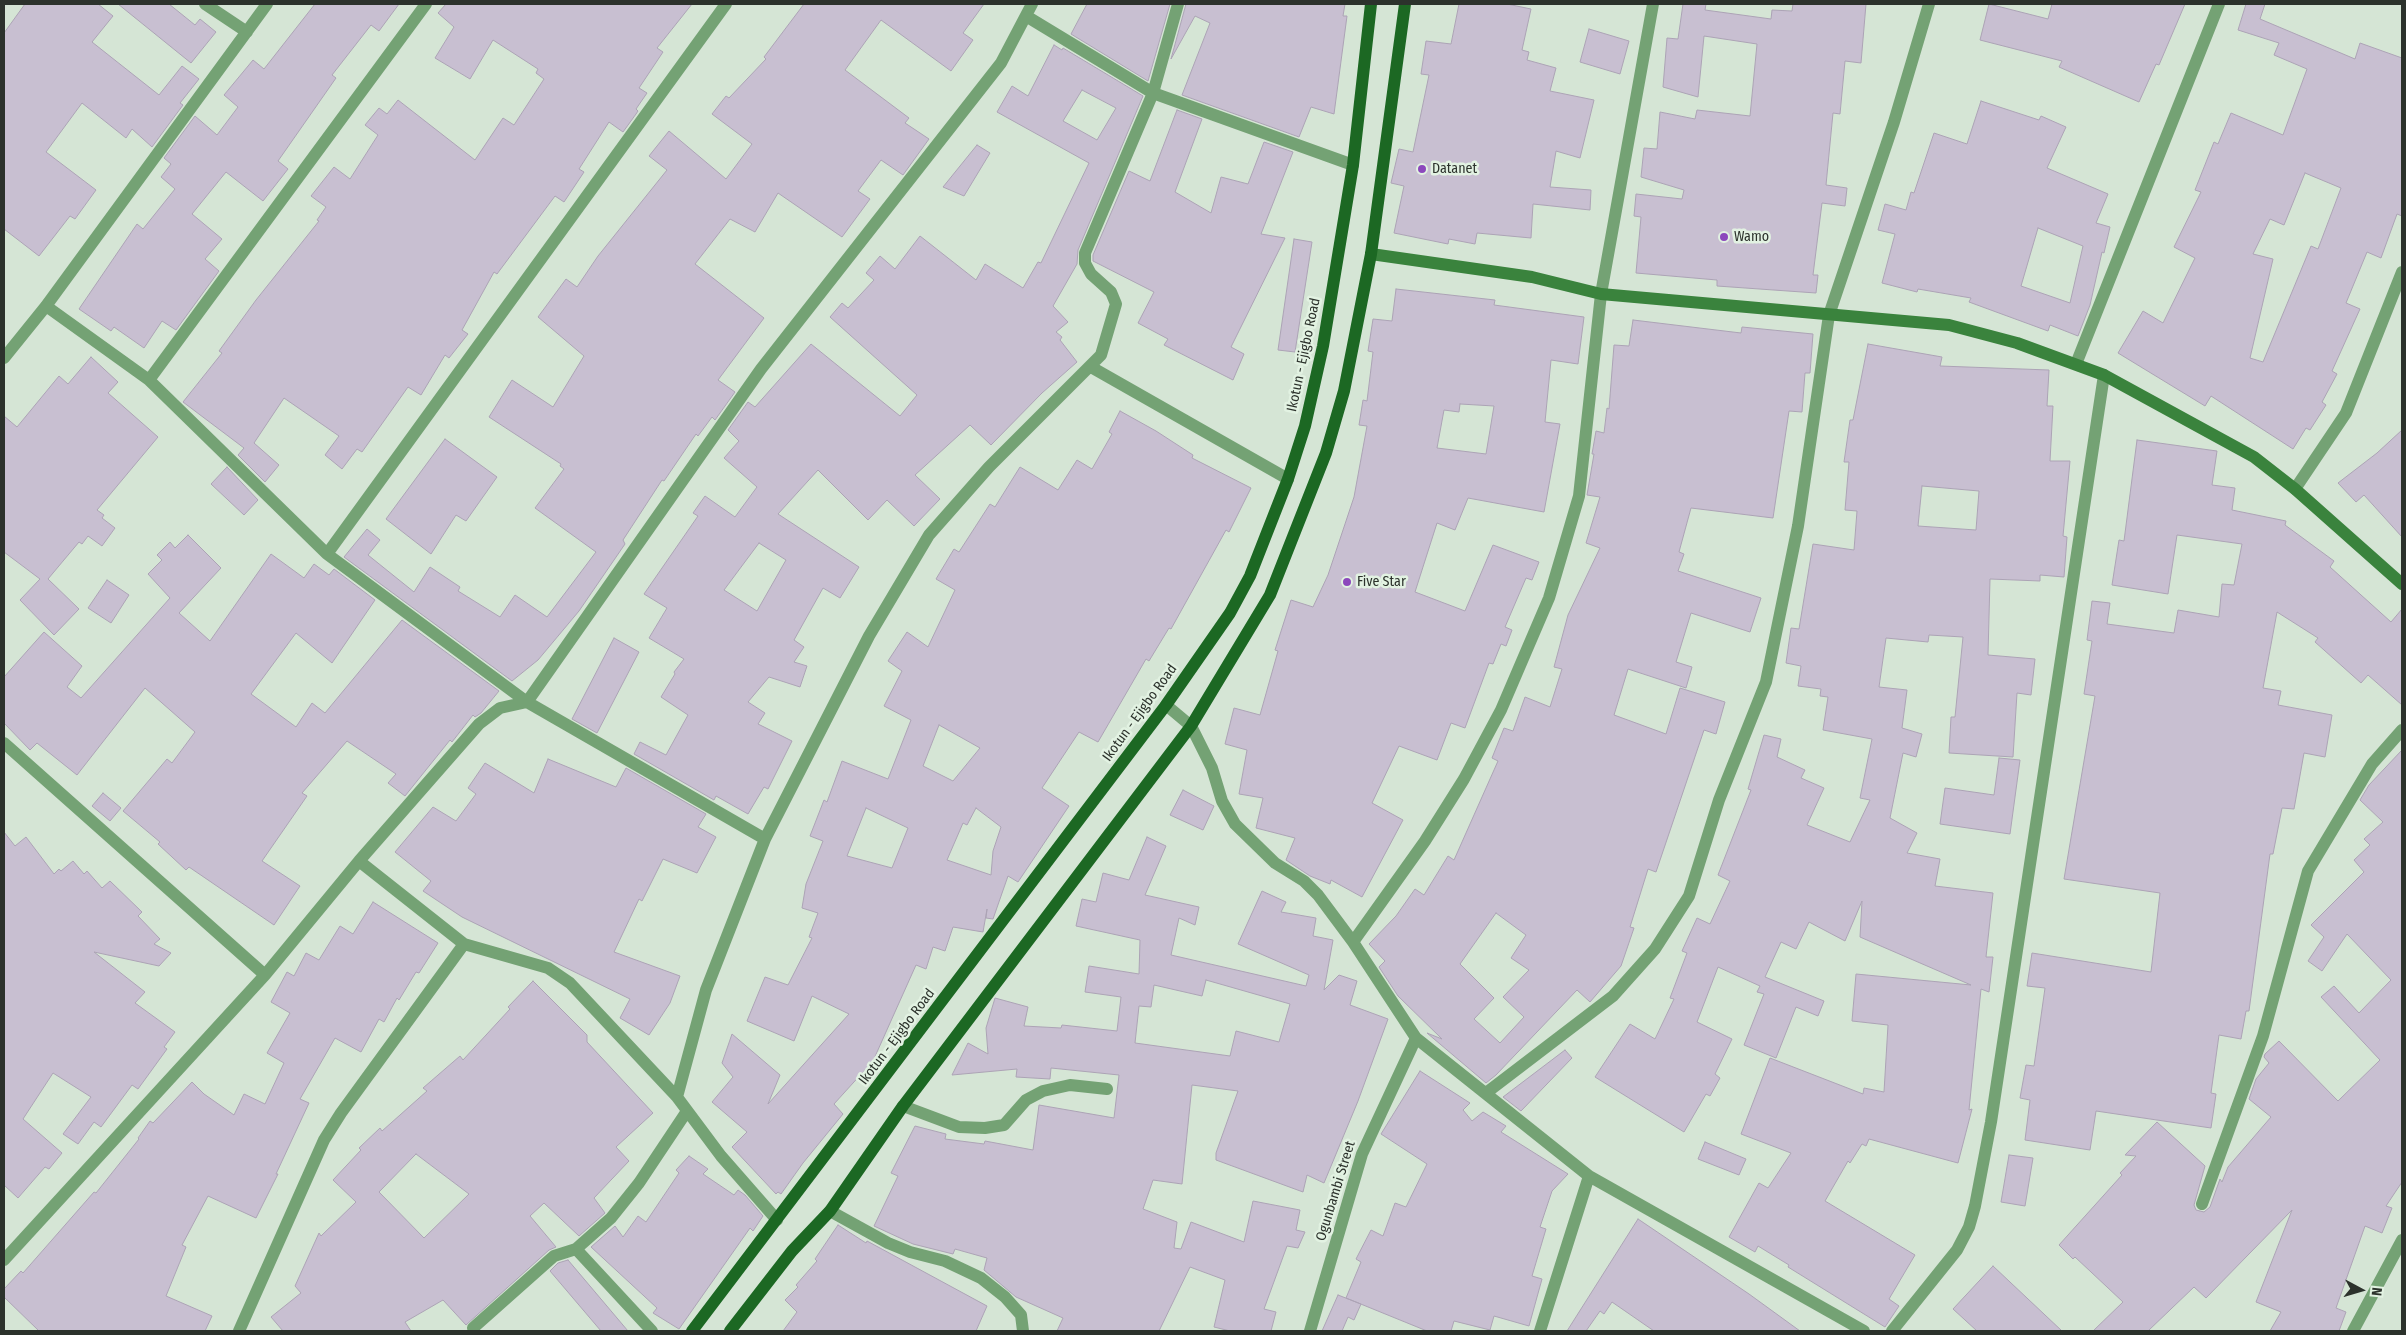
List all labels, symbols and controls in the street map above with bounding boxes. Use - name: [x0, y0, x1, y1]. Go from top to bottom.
- place label: Datanet: [1432, 161, 1477, 177]
- marker: Datanet: [1416, 163, 1428, 175]
- place label: Wamo: [1734, 229, 1769, 245]
- marker: Wamo: [1718, 231, 1730, 243]
- street label: Ikotun - Ejigbo Road: [1284, 297, 1324, 413]
- place label: Five Star: [1357, 574, 1406, 590]
- marker: Five Star: [1341, 576, 1353, 588]
- street label: Ikotun - Ejigbo Road: [1099, 661, 1181, 765]
- street label: Ikotun - Ejigbo Road: [855, 986, 939, 1088]
- street label: Ogunbambi Street: [1313, 1139, 1359, 1243]
- north arrow: [2336, 1265, 2386, 1315]
- text: N: [2368, 1287, 2385, 1297]

